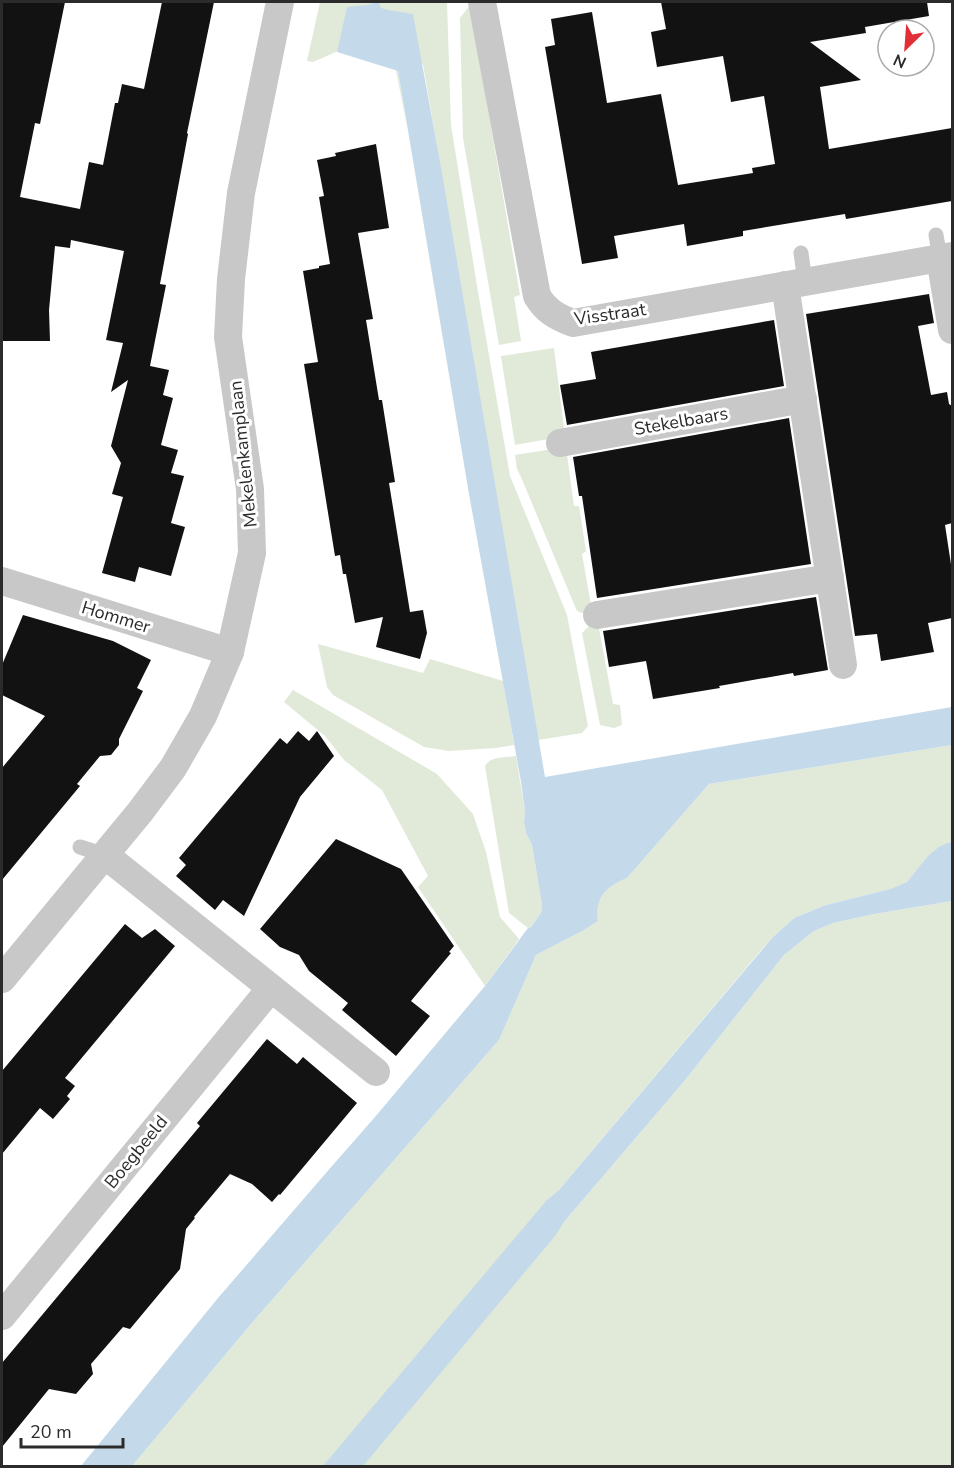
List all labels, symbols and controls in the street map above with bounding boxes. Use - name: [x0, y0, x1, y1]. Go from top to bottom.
- north arrow: [876, 18, 936, 78]
- text: N: [890, 48, 910, 73]
- street label: Visstraat: [572, 297, 648, 331]
- street label: Mekelenkamplaan: [223, 379, 263, 529]
- street label: Stekelbaars: [632, 401, 730, 441]
- street label: Hommer: [79, 595, 154, 639]
- street label: Boegbeeld: [99, 1110, 173, 1194]
- scale bar: [21, 1411, 123, 1449]
- text: 20 m: [30, 1420, 72, 1444]

